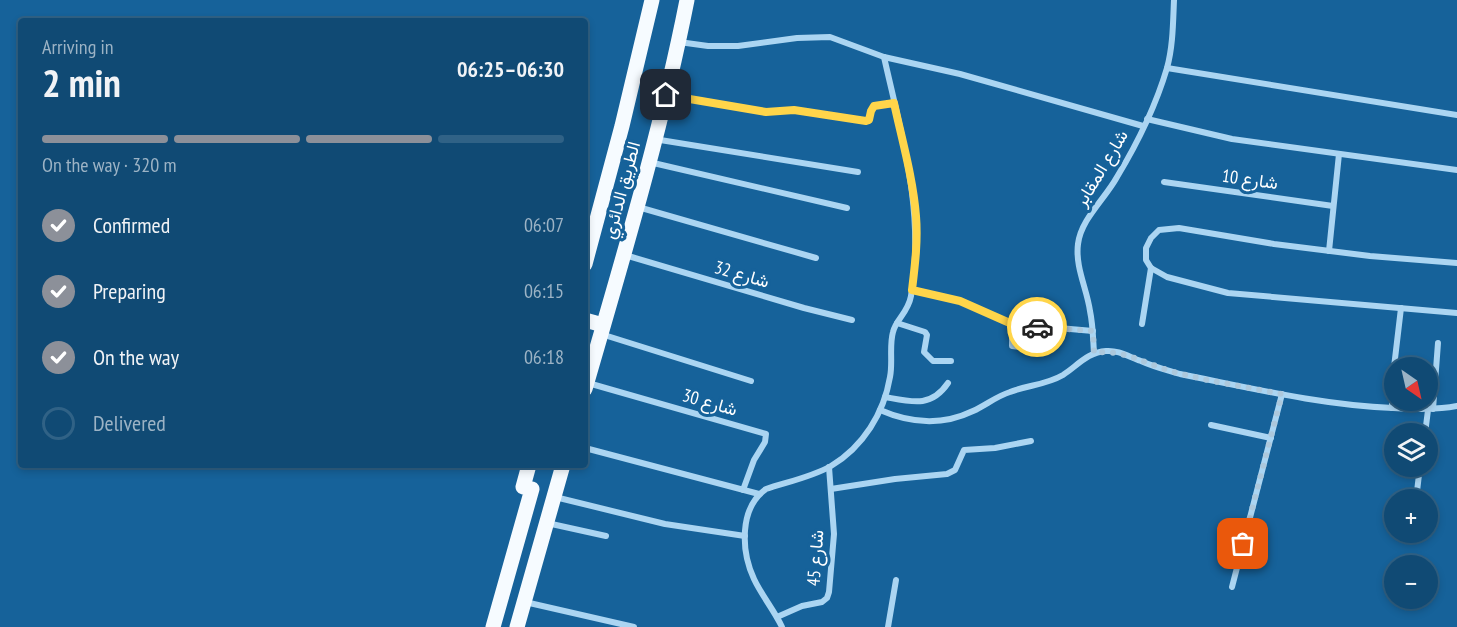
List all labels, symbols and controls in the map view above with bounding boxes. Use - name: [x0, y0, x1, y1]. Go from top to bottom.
- text: Arriving in: [42, 34, 114, 60]
- text: 06:25–06:30: [457, 55, 564, 83]
- text: 2 min: [42, 57, 121, 108]
- pin: [640, 69, 691, 120]
- icon: home: [649, 78, 682, 111]
- street label: شارع المقابر: [1069, 125, 1134, 212]
- street label: الطريق الدائري: [597, 139, 649, 242]
- text: On the way · 320 m: [42, 152, 177, 178]
- street label: شارع 10: [1220, 164, 1279, 195]
- icon: check: [42, 209, 75, 242]
- text: Confirmed: [93, 211, 170, 239]
- text: 06:07: [524, 212, 564, 238]
- street label: شارع 32: [712, 255, 772, 294]
- icon: check: [42, 275, 75, 308]
- text: Preparing: [93, 277, 166, 305]
- text: 06:15: [524, 278, 564, 304]
- courier: [1007, 297, 1067, 357]
- icon: car: [1021, 311, 1054, 344]
- icon: check: [42, 341, 75, 374]
- text: On the way: [93, 343, 179, 371]
- text: 06:18: [524, 344, 564, 370]
- north arrow: [1384, 357, 1438, 411]
- map controls: [1384, 357, 1438, 609]
- street label: شارع 30: [680, 383, 740, 422]
- text: Delivered: [93, 409, 166, 437]
- button: layers: [1384, 423, 1438, 477]
- button: +: [1384, 489, 1438, 543]
- pin: [1217, 518, 1268, 569]
- icon: bag: [1226, 527, 1259, 560]
- street label: شارع 45: [802, 529, 829, 587]
- button: −: [1384, 555, 1438, 609]

